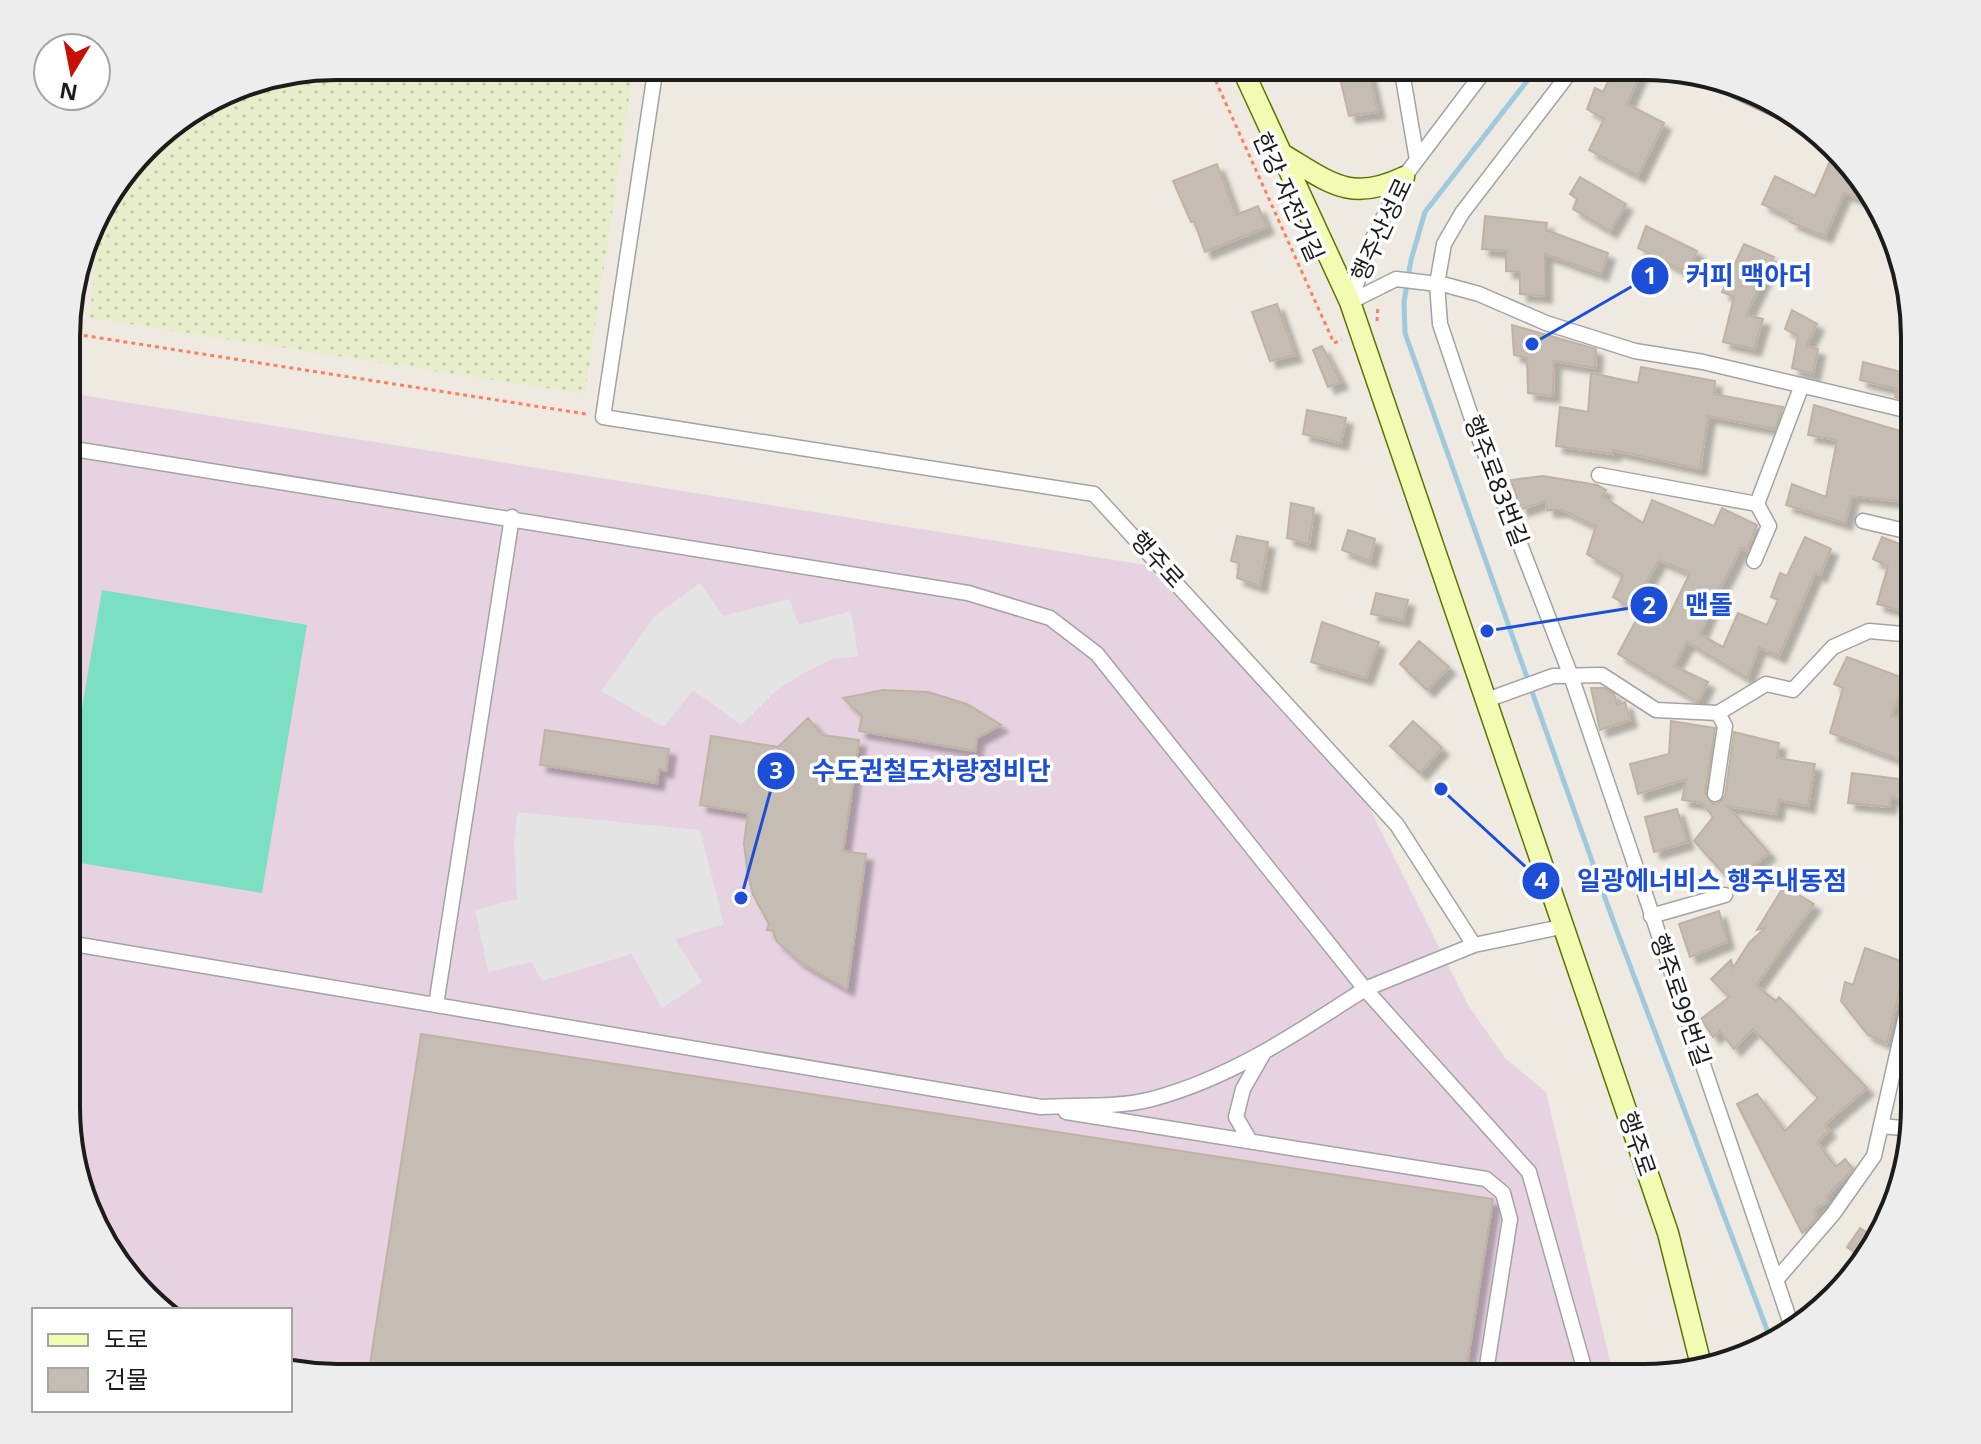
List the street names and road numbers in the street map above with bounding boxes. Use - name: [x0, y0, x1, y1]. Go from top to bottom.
- street label: 한강 자전거길: [1246, 126, 1333, 266]
- street label: 행주산성로: [1342, 172, 1419, 286]
- street label: 행주로83번길: [1457, 410, 1538, 551]
- street label: 행주로: [1124, 523, 1193, 595]
- street label: 행주로99번길: [1643, 929, 1719, 1070]
- street label: 행주로: [1612, 1107, 1665, 1180]

